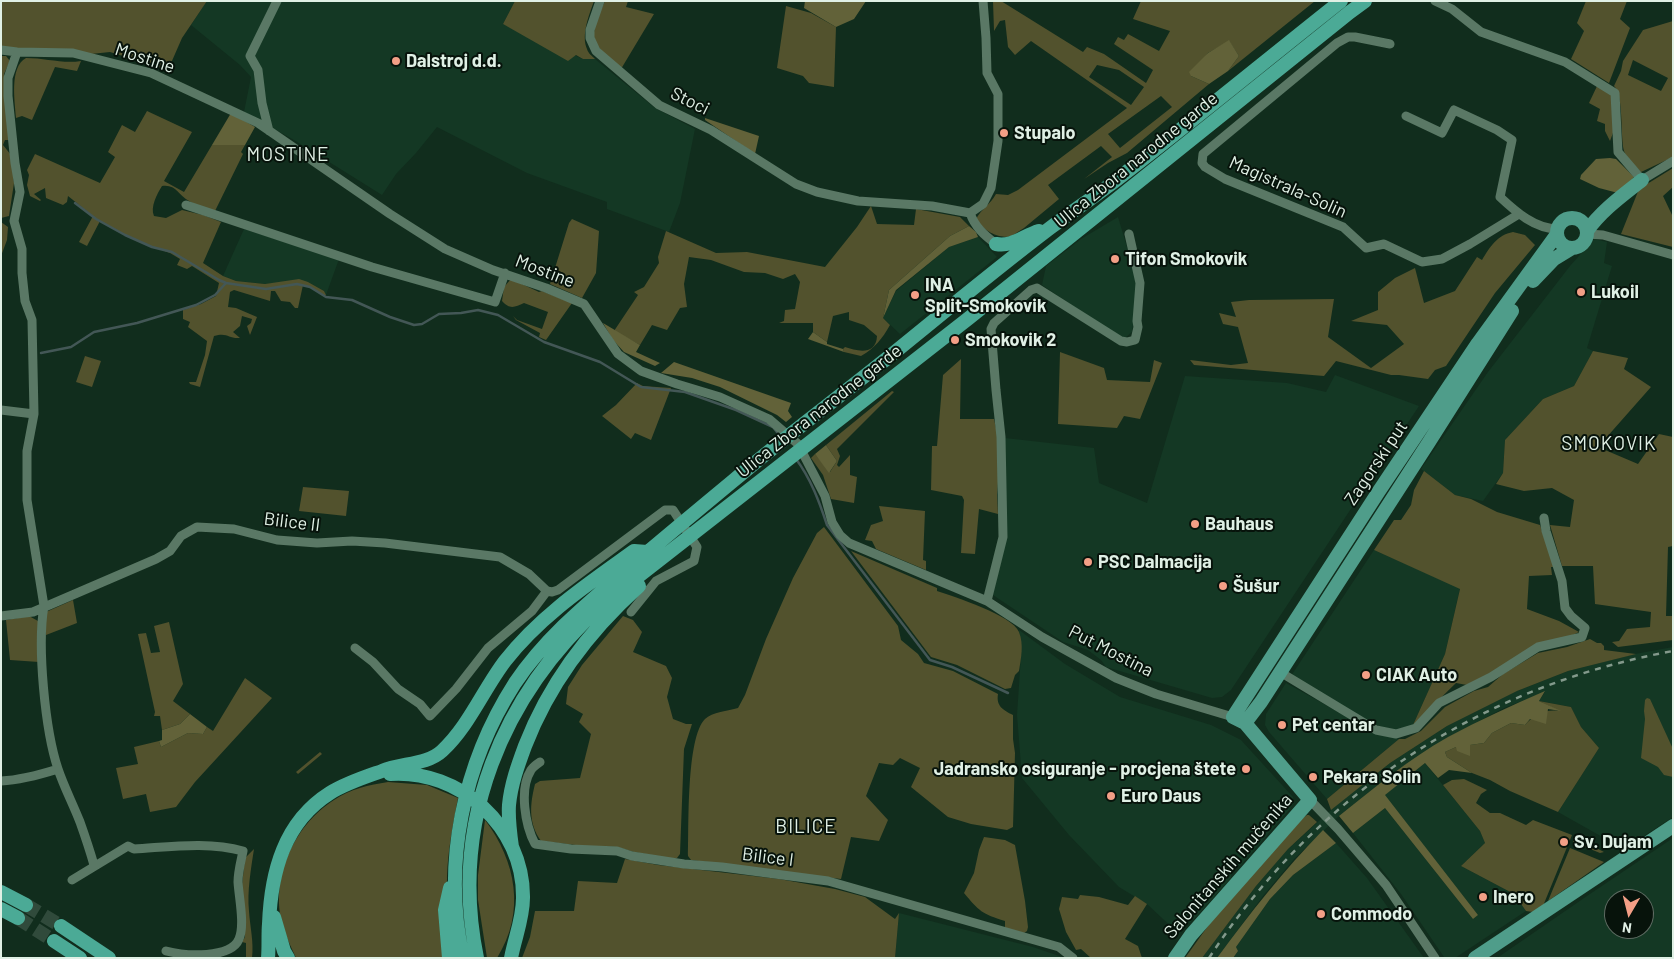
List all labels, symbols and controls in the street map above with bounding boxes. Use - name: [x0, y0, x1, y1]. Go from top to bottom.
- street label: Mostine: [112, 38, 178, 78]
- place label: Dalstroj d.d.: [406, 50, 502, 72]
- marker: Dalstroj d.d.: [390, 55, 402, 67]
- street label: Stoci: [667, 82, 713, 120]
- street label: Ulica Zbora narodne garde: [1050, 87, 1222, 233]
- place label: Stupalo: [1014, 122, 1076, 144]
- marker: Stupalo: [998, 127, 1010, 139]
- district label: MOSTINE: [246, 144, 330, 166]
- street label: Magistrala-Solin: [1226, 151, 1350, 223]
- place label: Tifon Smokovik: [1125, 248, 1247, 270]
- street label: Mostine: [512, 250, 578, 292]
- marker: Tifon Smokovik: [1109, 253, 1121, 265]
- place label: INA Split-Smokovik: [925, 274, 1047, 316]
- place label: Lukoil: [1591, 281, 1639, 303]
- marker: Lukoil: [1575, 286, 1587, 298]
- marker: INA Split-Smokovik: [909, 289, 921, 301]
- place label: Smokovik 2: [965, 329, 1056, 351]
- marker: Smokovik 2: [949, 334, 961, 346]
- street label: Ulica Zbora narodne garde: [732, 340, 906, 482]
- street label: Zagorski put: [1340, 417, 1412, 509]
- district label: SMOKOVIK: [1560, 433, 1658, 455]
- street label: Bilice II: [263, 508, 321, 536]
- place label: Bauhaus: [1205, 513, 1274, 535]
- marker: Bauhaus: [1189, 518, 1201, 530]
- place label: PSC Dalmacija: [1098, 551, 1212, 573]
- marker: PSC Dalmacija: [1082, 556, 1094, 568]
- place label: Šušur: [1233, 575, 1279, 597]
- marker: Šušur: [1217, 580, 1229, 592]
- street label: Put Mostina: [1065, 621, 1157, 681]
- place label: CIAK Auto: [1376, 664, 1457, 686]
- marker: CIAK Auto: [1360, 669, 1372, 681]
- place label: Pet centar: [1292, 714, 1375, 736]
- marker: Pet centar: [1276, 719, 1288, 731]
- place label: Jadransko osiguranje - procjena štete: [934, 758, 1236, 780]
- marker: Jadransko osiguranje - procjena štete: [1240, 763, 1252, 775]
- place label: Pekara Solin: [1323, 766, 1421, 788]
- marker: Pekara Solin: [1307, 771, 1319, 783]
- place label: Euro Daus: [1121, 785, 1201, 807]
- street label: Salonitanskih mučenika: [1159, 789, 1297, 943]
- marker: Euro Daus: [1105, 790, 1117, 802]
- district label: BILICE: [774, 816, 838, 838]
- place label: Sv. Dujam: [1574, 831, 1652, 853]
- marker: Sv. Dujam: [1558, 836, 1570, 848]
- street label: Bilice I: [741, 843, 795, 871]
- place label: Inero: [1493, 886, 1534, 908]
- north arrow: [1604, 889, 1654, 939]
- marker: Inero: [1477, 891, 1489, 903]
- place label: Commodo: [1331, 903, 1412, 925]
- marker: Commodo: [1315, 908, 1327, 920]
- text: N: [1621, 919, 1633, 937]

